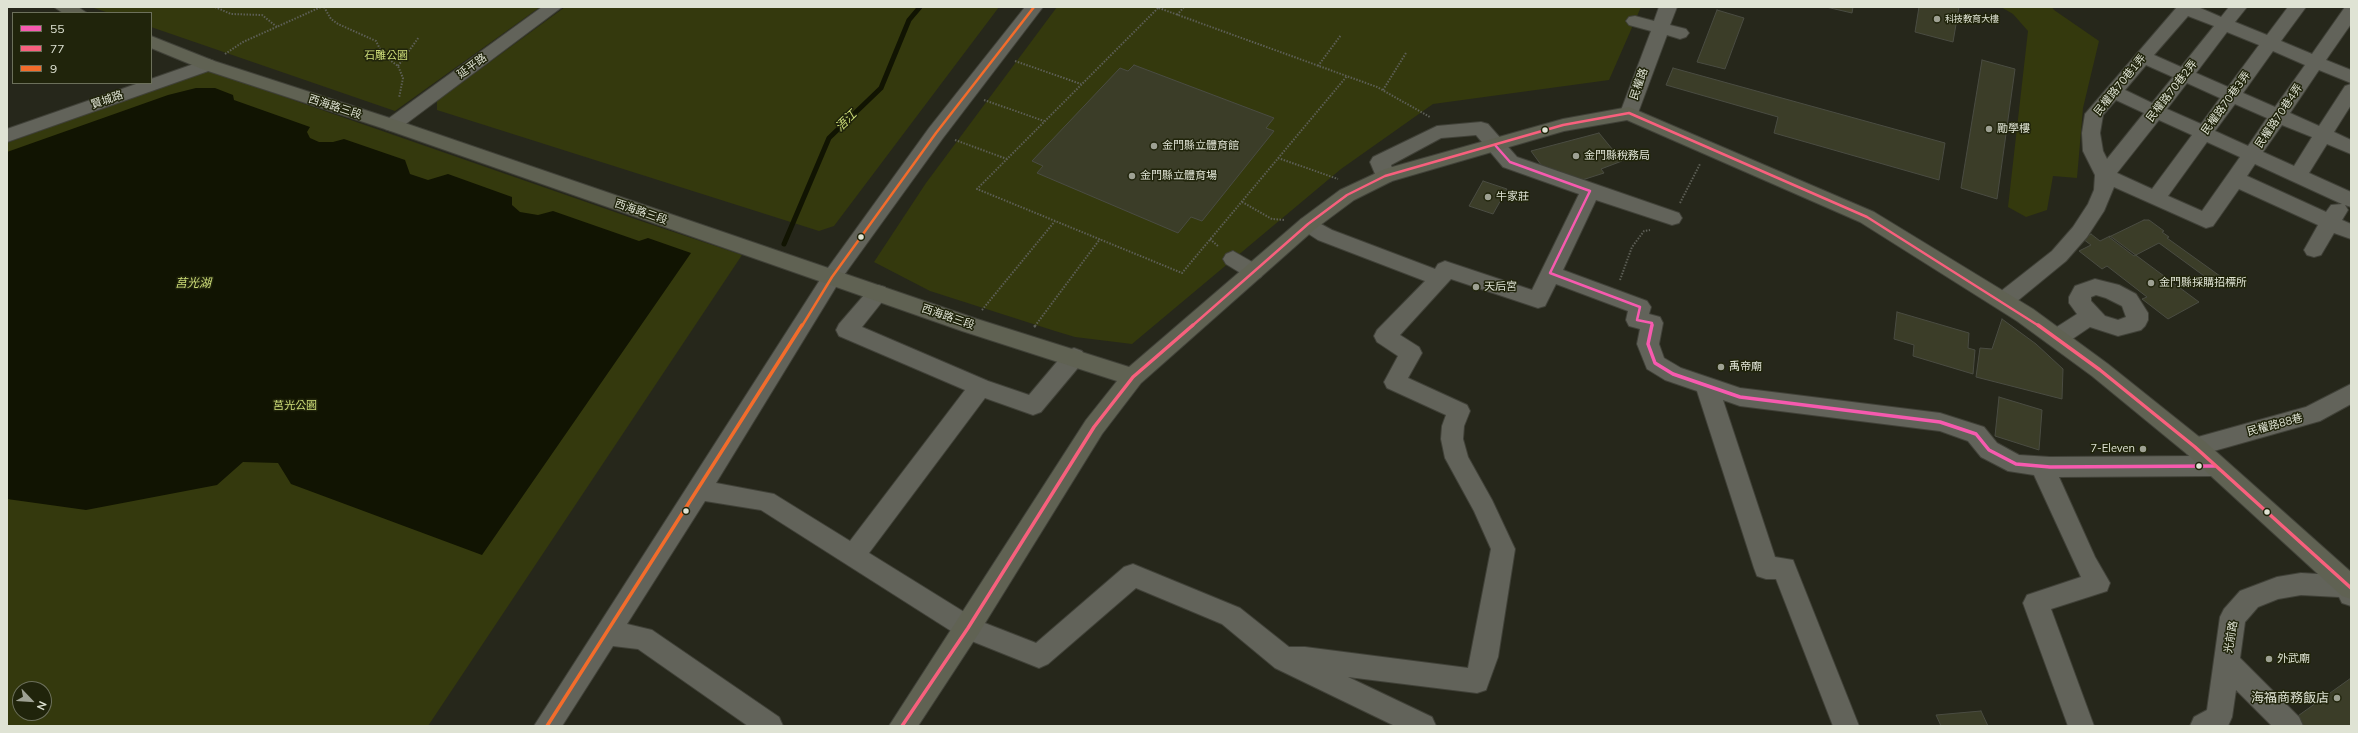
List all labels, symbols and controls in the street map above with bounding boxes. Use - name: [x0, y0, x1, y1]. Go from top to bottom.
- legend: [12, 12, 152, 84]
- marker: 科技教育大樓: [1932, 14, 1942, 24]
- place label: 科技教育大樓: [1945, 14, 1999, 24]
- text: 55: [50, 21, 64, 36]
- text: 77: [50, 41, 64, 56]
- park label: 石雕公園: [364, 49, 408, 63]
- street label: 延平路: [455, 51, 489, 81]
- street label: 民權路70巷1弄: [2091, 52, 2149, 118]
- street label: 民權路70巷2弄: [2144, 57, 2200, 125]
- text: 9: [50, 61, 57, 76]
- street label: 民權路: [1627, 66, 1651, 102]
- street label: 民權路70巷3弄: [2199, 69, 2253, 137]
- street label: 民權路70巷4弄: [2253, 81, 2305, 151]
- street label: 賢城路: [89, 88, 125, 112]
- street label: 西海路三段: [307, 92, 363, 122]
- water label: 浯江: [832, 107, 860, 135]
- place label: 勵學樓: [1997, 122, 2030, 136]
- marker: 勵學樓: [1984, 124, 1994, 134]
- unlabelled marker: [1540, 125, 1550, 135]
- place label: 金門縣立體育館: [1162, 139, 1239, 153]
- marker: 金門縣立體育館: [1149, 141, 1159, 151]
- place label: 金門縣稅務局: [1584, 149, 1650, 163]
- marker: 金門縣稅務局: [1571, 151, 1581, 161]
- place label: 金門縣立體育場: [1140, 169, 1217, 183]
- marker: 金門縣立體育場: [1127, 171, 1137, 181]
- place label: 牛家莊: [1496, 190, 1529, 204]
- marker: 牛家莊: [1483, 192, 1493, 202]
- street label: 西海路三段: [613, 197, 669, 227]
- unlabelled marker: [856, 232, 866, 242]
- water label: 莒光湖: [175, 276, 211, 290]
- place label: 金門縣採購招標所: [2159, 276, 2247, 290]
- marker: 金門縣採購招標所: [2146, 278, 2156, 288]
- place label: 天后宮: [1484, 280, 1517, 294]
- marker: 天后宮: [1471, 282, 1481, 292]
- street label: 西海路三段: [920, 302, 976, 332]
- place label: 禹帝廟: [1729, 360, 1762, 374]
- marker: 禹帝廟: [1716, 362, 1726, 372]
- park label: 莒光公園: [273, 399, 317, 413]
- street label: 民權路88巷: [2246, 411, 2304, 439]
- place label: 7-Eleven: [2091, 442, 2135, 456]
- marker: 7-Eleven: [2138, 444, 2148, 454]
- unlabelled marker: [2194, 461, 2204, 471]
- unlabelled marker: [681, 506, 691, 516]
- unlabelled marker: [2262, 507, 2272, 517]
- street label: 光前路: [2222, 620, 2240, 654]
- place label: 外武廟: [2277, 652, 2310, 666]
- marker: 外武廟: [2264, 654, 2274, 664]
- north arrow: [12, 681, 52, 721]
- place label: 海福商務飯店: [2251, 690, 2329, 706]
- marker: 海福商務飯店: [2332, 693, 2342, 703]
- text: N: [34, 699, 50, 712]

